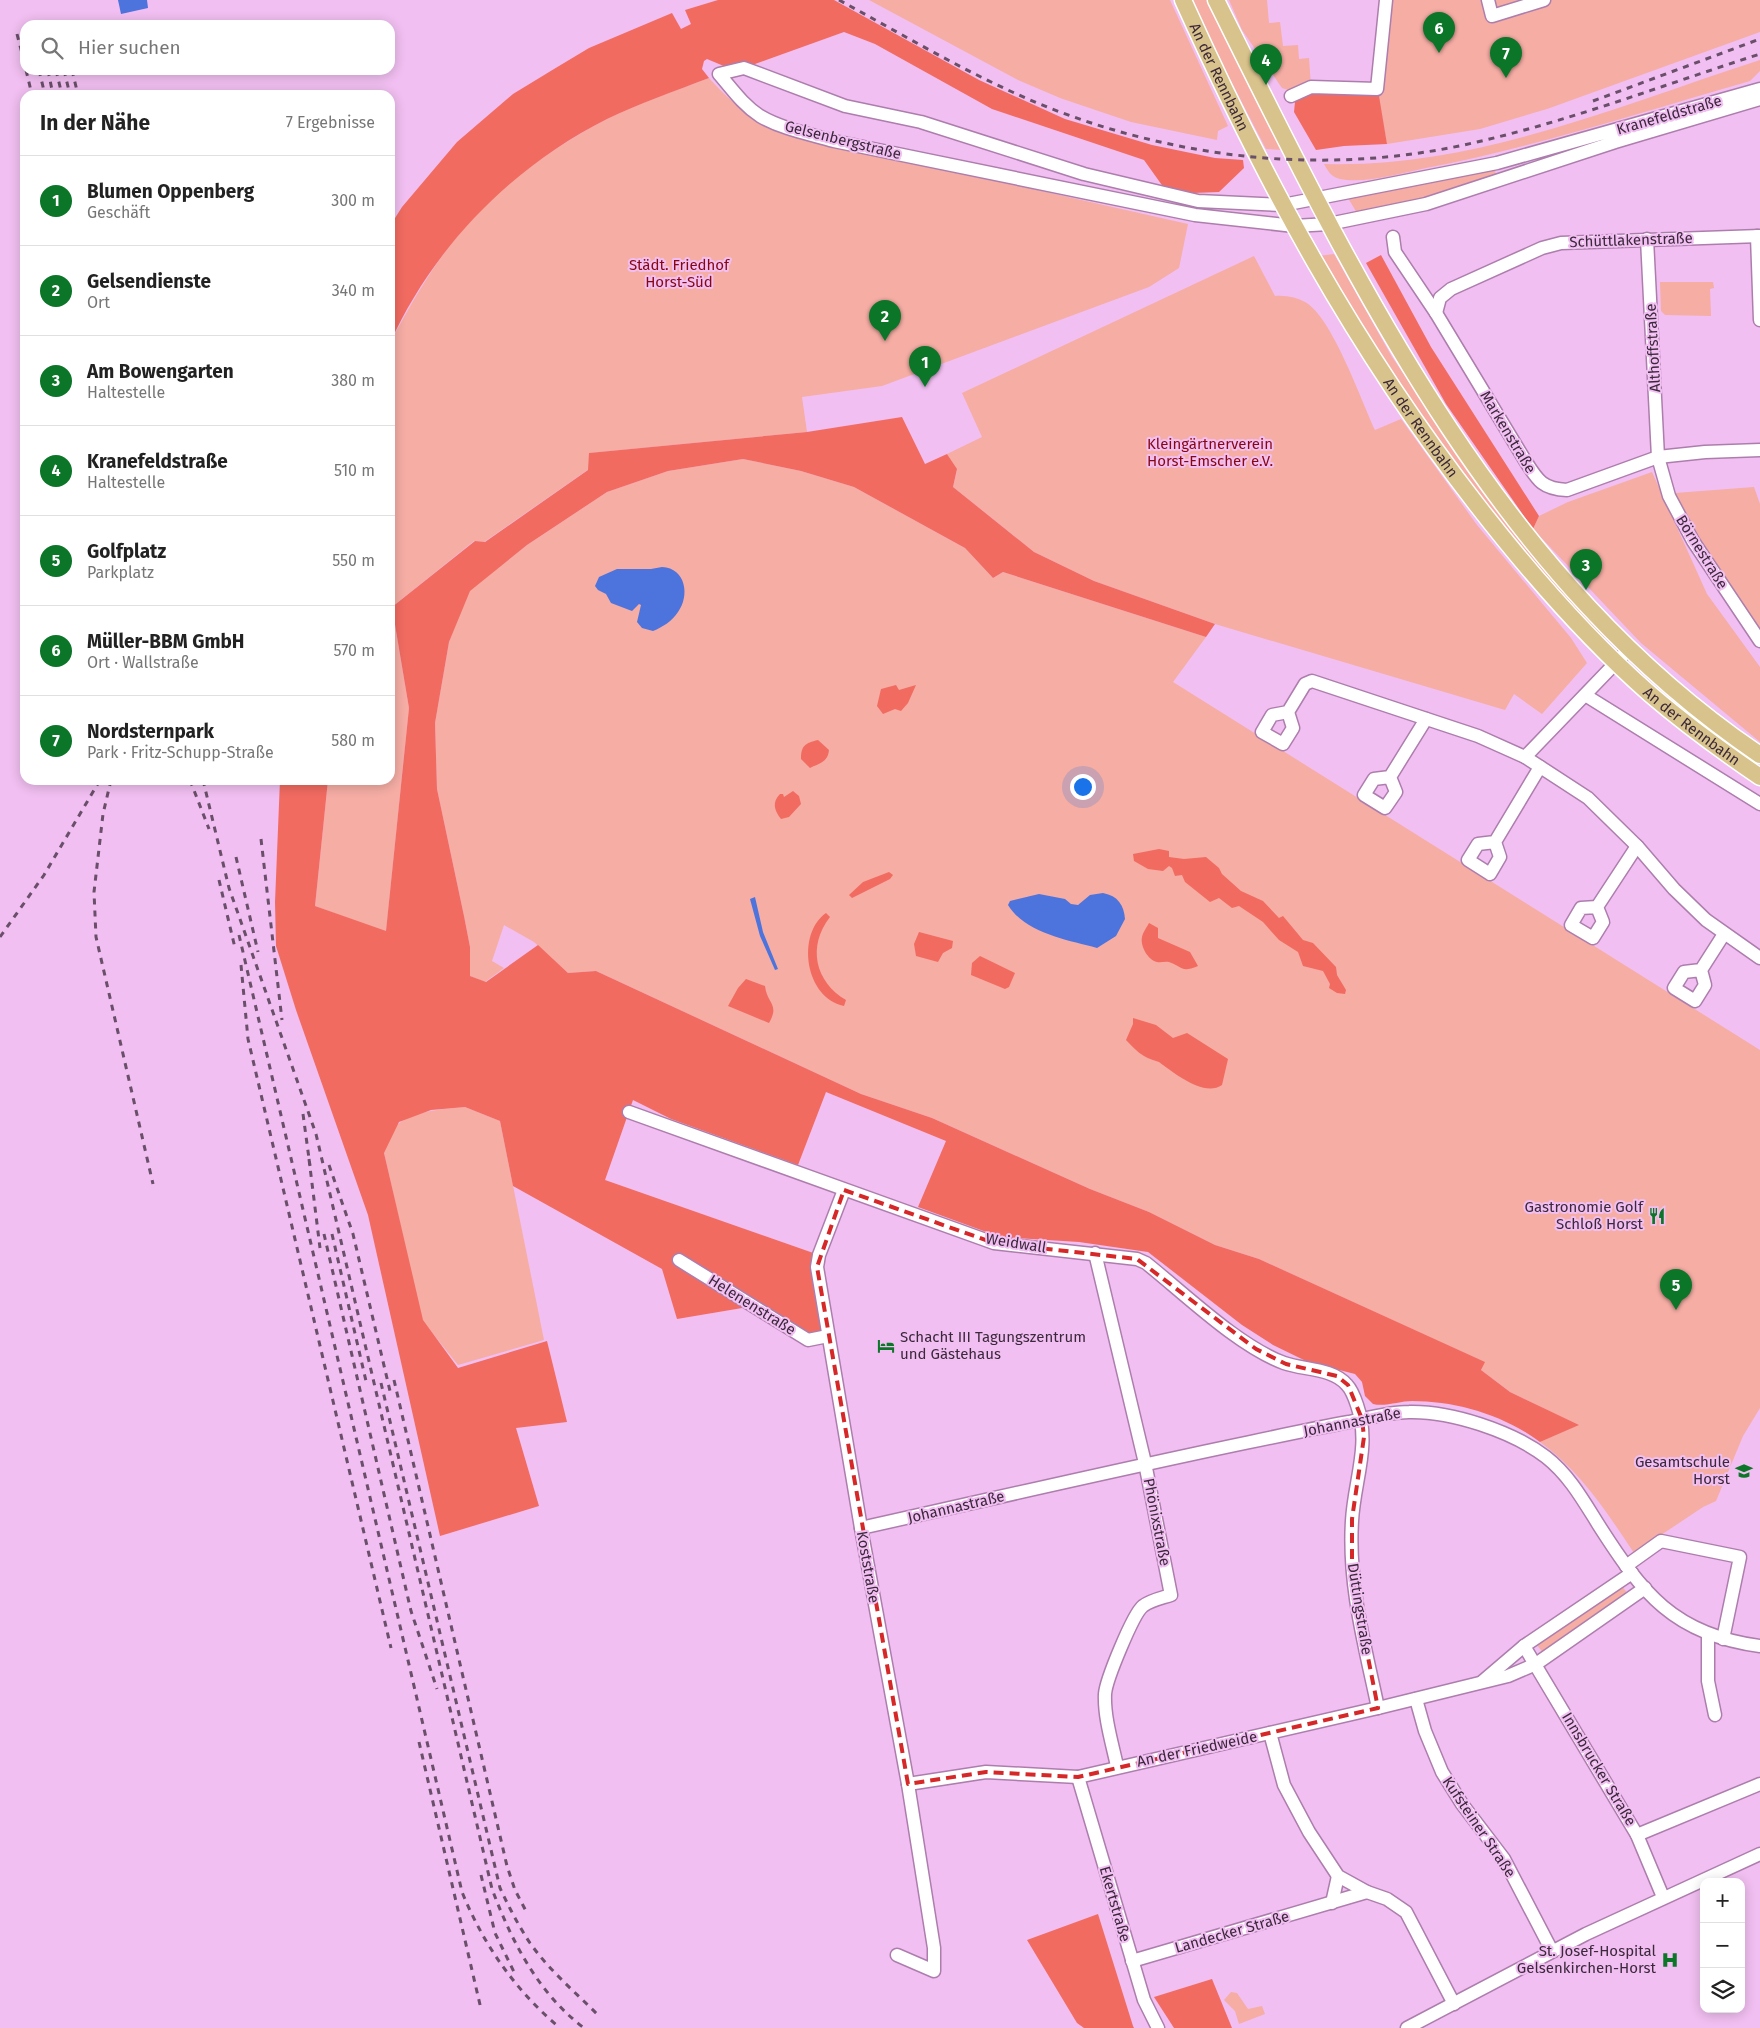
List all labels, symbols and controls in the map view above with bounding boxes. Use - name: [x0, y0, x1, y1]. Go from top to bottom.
- pin: 6: [1423, 12, 1455, 53]
- search box: [20, 20, 395, 75]
- street label: An der Rennbahn: [1186, 20, 1253, 134]
- icon: search: [38, 34, 66, 62]
- text: Hier suchen: [78, 36, 181, 59]
- pin: 7: [1490, 37, 1522, 78]
- pin: 4: [1250, 44, 1282, 85]
- street label: Kranefeldstraße: [1614, 91, 1724, 139]
- text: In der Nähe: [40, 110, 150, 136]
- text: 7 Ergebnisse: [286, 113, 375, 132]
- street label: Gelsenbergstraße: [783, 117, 903, 163]
- text: Blumen Oppenberg: [87, 180, 254, 203]
- text: 1: [52, 191, 60, 210]
- text: 300 m: [331, 191, 375, 210]
- text: Geschäft: [87, 203, 150, 222]
- street label: Schüttlakenstraße: [1569, 229, 1693, 251]
- park label: Städt. Friedhof Horst-Süd: [629, 256, 730, 291]
- text: Gelsendienste: [87, 270, 211, 293]
- text: 2: [52, 281, 60, 300]
- text: 340 m: [332, 281, 375, 300]
- text: Ort: [87, 293, 110, 312]
- pin: 2: [869, 300, 901, 341]
- street label: Althoffstraße: [1642, 303, 1664, 393]
- pin: 1: [909, 346, 941, 387]
- text: Am Bowengarten: [87, 360, 234, 383]
- text: 3: [52, 371, 60, 390]
- text: 380 m: [331, 371, 375, 390]
- street label: An der Rennbahn: [1379, 374, 1462, 481]
- text: Haltestelle: [87, 383, 165, 402]
- street label: Markenstraße: [1476, 387, 1540, 477]
- park label: Kleingärtnerverein Horst-Emscher e.V.: [1147, 435, 1273, 470]
- text: Kranefeldstraße: [87, 450, 228, 473]
- text: 4: [51, 461, 61, 480]
- text: 510 m: [334, 461, 375, 480]
- text: Haltestelle: [87, 473, 165, 492]
- street label: Börnestraße: [1672, 512, 1732, 592]
- text: Golfplatz: [87, 540, 166, 563]
- pin: 3: [1570, 549, 1602, 590]
- text: 5: [52, 551, 60, 570]
- text: 550 m: [332, 551, 375, 570]
- text: Parkplatz: [87, 563, 154, 582]
- text: Müller-BBM GmbH: [87, 630, 245, 653]
- text: 6: [51, 641, 61, 660]
- text: 570 m: [334, 641, 375, 660]
- text: Ort · Wallstraße: [87, 653, 199, 672]
- street label: An der Rennbahn: [1639, 683, 1743, 769]
- text: Nordsternpark: [87, 720, 214, 743]
- text: 7: [52, 731, 60, 750]
- text: 580 m: [331, 731, 375, 750]
- text: Park · Fritz-Schupp-Straße: [87, 743, 274, 762]
- your location: [1070, 774, 1096, 800]
- place label: Gastronomie Golf Schloß Horst: [1525, 1198, 1644, 1233]
- restaurant icon: Gastronomie Golf Schloß Horst: [1647, 1206, 1667, 1226]
- street label: Weidwall: [984, 1229, 1048, 1257]
- pin: 5: [1660, 1269, 1692, 1310]
- street label: Helenenstraße: [705, 1271, 799, 1339]
- place label: Schacht III Tagungszentrum und Gästehaus: [900, 1328, 1086, 1363]
- hotel icon: Schacht III Tagungszentrum und Gästehaus: [876, 1336, 896, 1356]
- street label: Johannastraße: [1302, 1404, 1402, 1440]
- place label: Gesamtschule Horst: [1635, 1453, 1731, 1488]
- school or university icon: Gesamtschule Horst: [1734, 1461, 1754, 1481]
- street label: Phönixstraße: [1140, 1477, 1174, 1567]
- street label: Johannastraße: [906, 1487, 1006, 1527]
- street label: Koststraße: [853, 1530, 883, 1604]
- street label: Düttingstraße: [1344, 1562, 1376, 1656]
- street label: Innsbrucker Straße: [1558, 1709, 1640, 1829]
- street label: An der Friedweide: [1135, 1727, 1259, 1771]
- street label: Kufsteiner Straße: [1439, 1773, 1519, 1881]
- street label: Ekertstraße: [1096, 1864, 1134, 1944]
- map controls: [1700, 1878, 1745, 2013]
- button: +: [1700, 1878, 1745, 1923]
- street label: Landecker Straße: [1173, 1907, 1291, 1957]
- button: −: [1700, 1923, 1745, 1968]
- place label: St. Josef-Hospital Gelsenkirchen-Horst: [1517, 1942, 1657, 1977]
- hospital icon: St. Josef-Hospital Gelsenkirchen-Horst: [1660, 1950, 1680, 1970]
- button: layers: [1700, 1968, 1745, 2013]

